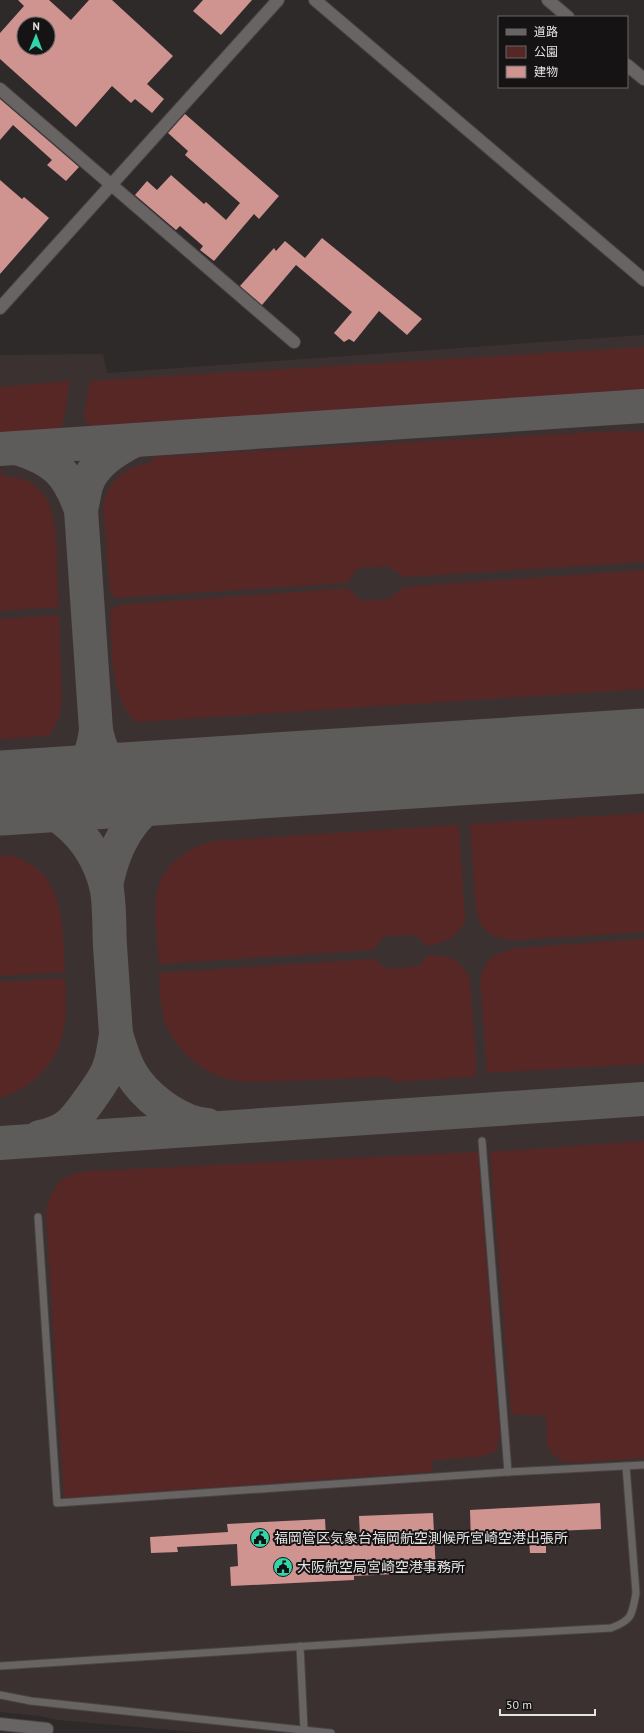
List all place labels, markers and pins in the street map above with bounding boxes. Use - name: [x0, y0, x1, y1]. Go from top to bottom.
- public building icon: 福岡管区気象台福岡航空測候所宮崎空港出張所: [249, 1527, 271, 1549]
- place label: 福岡管区気象台福岡航空測候所宮崎空港出張所: [274, 1529, 568, 1547]
- public building icon: 大阪航空局宮崎空港事務所: [272, 1556, 294, 1578]
- place label: 大阪航空局宮崎空港事務所: [297, 1558, 465, 1576]

